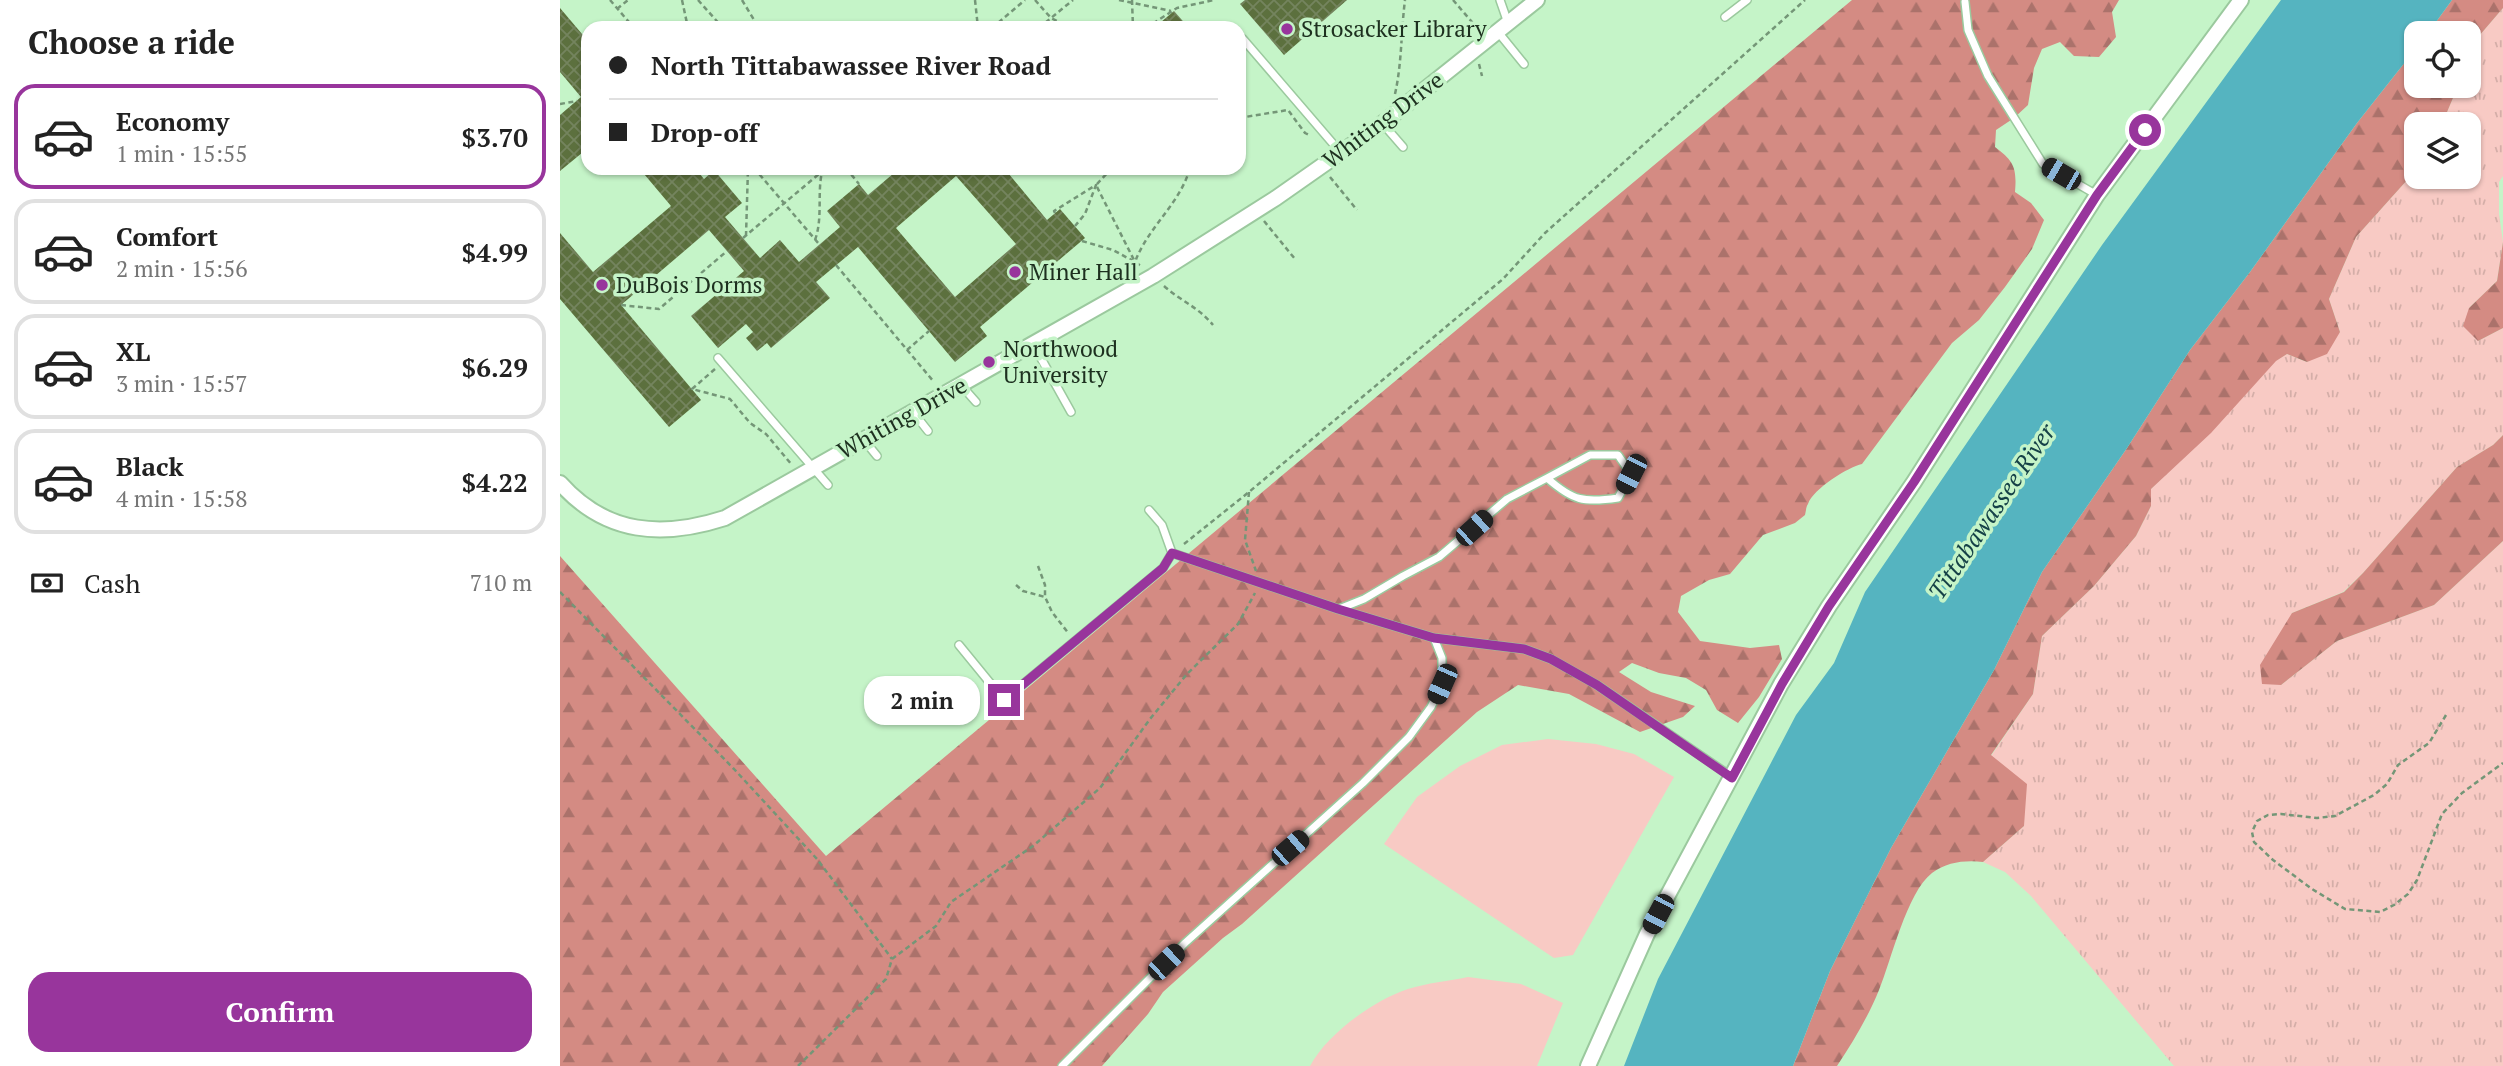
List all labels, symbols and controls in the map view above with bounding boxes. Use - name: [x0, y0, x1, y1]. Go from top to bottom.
- place label: Strosacker Library: [1301, 13, 1487, 44]
- text: Choose a ride: [28, 21, 235, 63]
- marker: Strosacker Library: [1279, 21, 1295, 37]
- map controls: [2404, 21, 2481, 189]
- button: locate: [2404, 21, 2481, 98]
- text: North Tittabawassee River Road: [651, 48, 1051, 82]
- street label: Whiting Drive: [1316, 64, 1449, 175]
- text: Economy: [116, 104, 229, 138]
- icon: car: [32, 105, 95, 168]
- button: layers: [2404, 112, 2481, 189]
- route start: [2129, 114, 2161, 146]
- text: Drop-off: [651, 115, 758, 149]
- text: $3.70: [462, 120, 528, 154]
- text: 1 min · 15:55: [116, 138, 248, 169]
- car: [2038, 154, 2085, 194]
- text: Comfort: [116, 219, 218, 253]
- icon: car: [32, 220, 95, 283]
- text: $4.99: [462, 235, 528, 269]
- text: 2 min · 15:56: [116, 253, 248, 284]
- place label: Miner Hall: [1029, 256, 1138, 287]
- marker: Miner Hall: [1007, 264, 1023, 280]
- place label: DuBois Dorms: [616, 269, 762, 300]
- marker: DuBois Dorms: [594, 277, 610, 293]
- place label: Northwood University: [1003, 333, 1118, 390]
- text: XL: [116, 334, 150, 368]
- icon: car: [32, 335, 95, 398]
- text: $6.29: [462, 350, 528, 384]
- marker: Northwood University: [981, 354, 997, 370]
- text: 3 min · 15:57: [116, 368, 248, 399]
- street label: Whiting Drive: [831, 369, 972, 466]
- water label: Tittabawassee River: [1920, 416, 2063, 606]
- text: Black: [116, 449, 184, 483]
- icon: car: [32, 450, 95, 513]
- car: [1613, 451, 1650, 497]
- text: $4.22: [462, 465, 528, 499]
- text: 4 min · 15:58: [116, 483, 248, 514]
- car: [1452, 506, 1497, 550]
- icon: cash: [28, 564, 66, 602]
- text: Cash: [84, 566, 140, 600]
- text: 710 m: [470, 567, 532, 598]
- car: [1424, 661, 1461, 707]
- callout: 2 min: [864, 676, 980, 724]
- route end: [988, 684, 1020, 716]
- text: 2 min: [891, 685, 953, 716]
- car: [1268, 826, 1313, 870]
- car: [1639, 891, 1678, 937]
- car: [1144, 940, 1189, 984]
- button: Confirm: [28, 972, 532, 1052]

